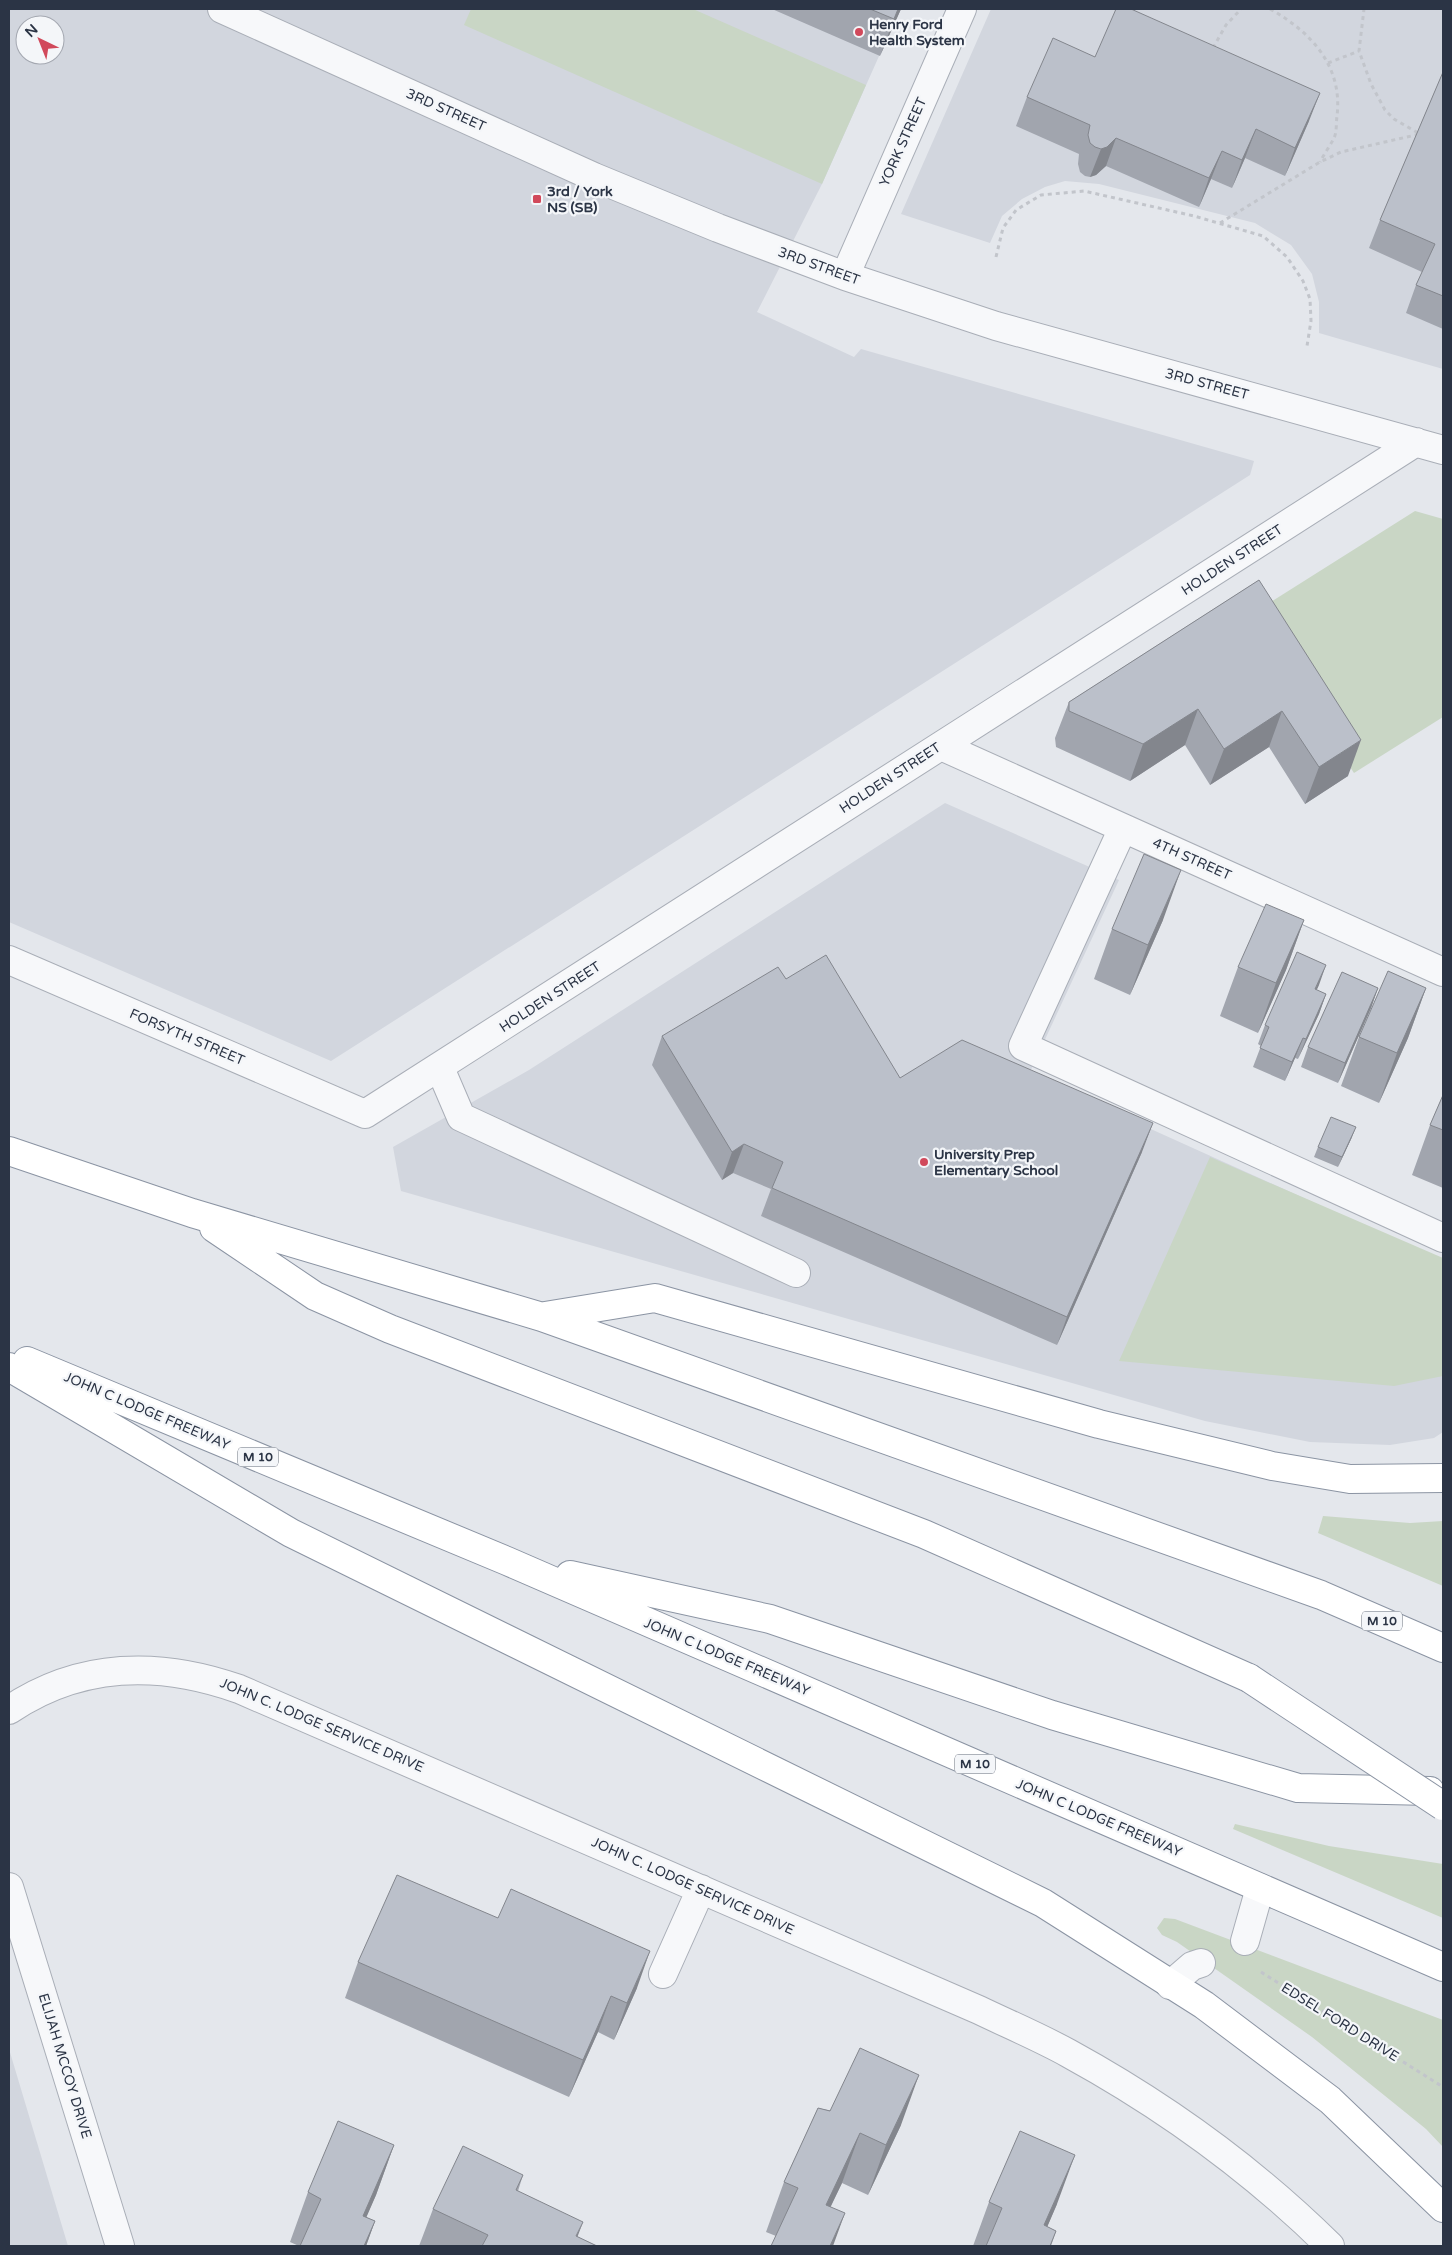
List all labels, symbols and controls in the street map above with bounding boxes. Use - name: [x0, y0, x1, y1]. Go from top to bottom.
- north arrow: [15, 15, 65, 65]
- place label: Henry Ford Health System: [869, 16, 965, 49]
- text: N: [22, 21, 41, 41]
- marker: Henry Ford Health System: [853, 26, 865, 38]
- street label: 3RD STREET: [403, 85, 489, 135]
- street label: YORK STREET: [876, 94, 930, 189]
- place label: 3rd / York NS (SB): [547, 183, 613, 216]
- marker: 3rd / York NS (SB): [531, 193, 543, 205]
- street label: 3RD STREET: [776, 243, 863, 289]
- street label: 3RD STREET: [1163, 365, 1251, 403]
- street label: HOLDEN STREET: [1178, 521, 1286, 599]
- street label: HOLDEN STREET: [836, 739, 944, 817]
- street label: 4TH STREET: [1150, 834, 1234, 884]
- street label: HOLDEN STREET: [496, 958, 604, 1036]
- street label: FORSYTH STREET: [127, 1005, 248, 1069]
- place label: University Prep Elementary School: [934, 1146, 1058, 1179]
- marker: University Prep Elementary School: [918, 1156, 930, 1168]
- street label: JOHN C LODGE FREEWAY: [61, 1368, 233, 1454]
- road number: M 10: [238, 1448, 278, 1466]
- road number: M 10: [1362, 1612, 1402, 1630]
- street label: JOHN C LODGE FREEWAY: [641, 1614, 813, 1700]
- street label: JOHN C. LODGE SERVICE DRIVE: [217, 1674, 427, 1776]
- road number: M 10: [955, 1755, 995, 1774]
- street label: JOHN C LODGE FREEWAY: [1013, 1775, 1185, 1861]
- street label: JOHN C. LODGE SERVICE DRIVE: [589, 1833, 797, 1939]
- street label: EDSEL FORD DRIVE: [1278, 1979, 1402, 2065]
- street label: ELIJAH MCCOY DRIVE: [35, 1991, 95, 2141]

